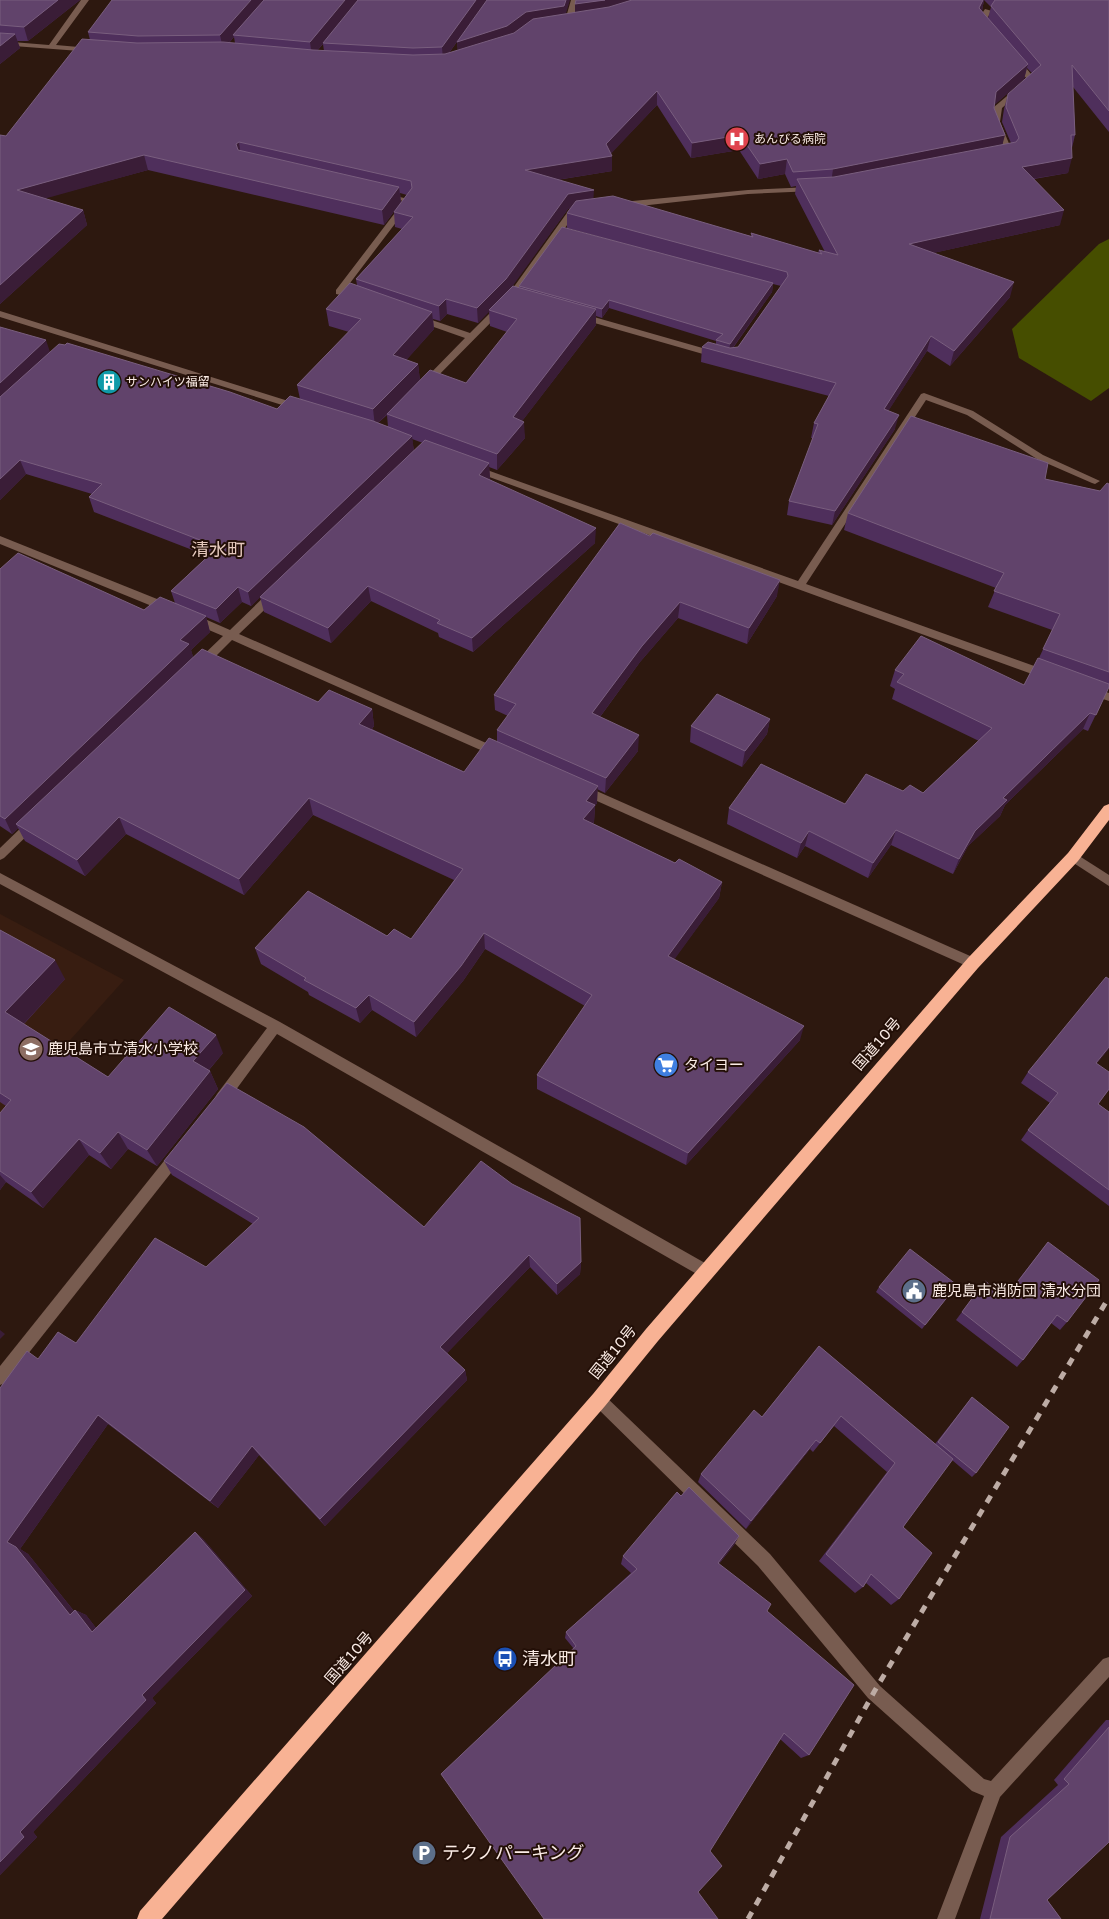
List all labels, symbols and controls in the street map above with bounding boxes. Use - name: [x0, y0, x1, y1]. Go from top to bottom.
- hospital icon: あんびる病院: [724, 126, 750, 152]
- place label: あんびる病院: [754, 132, 826, 146]
- building icon: サンハイツ福留: [96, 369, 122, 395]
- place label: サンハイツ福留: [126, 375, 210, 389]
- district label: 清水町: [191, 539, 245, 561]
- street label: 国道10号: [849, 1014, 905, 1074]
- school or university icon: 鹿児島市立清水小学校: [18, 1036, 44, 1062]
- place label: 鹿児島市立清水小学校: [48, 1040, 198, 1058]
- supermarket icon: タイヨー: [653, 1052, 679, 1078]
- place label: タイヨー: [684, 1056, 744, 1074]
- public building icon: 鹿児島市消防団 清水分団: [901, 1278, 927, 1304]
- place label: 鹿児島市消防団 清水分団: [932, 1282, 1101, 1300]
- street label: 国道10号: [586, 1322, 640, 1382]
- street label: 国道10号: [321, 1628, 377, 1688]
- bus stop icon: 清水町: [492, 1646, 518, 1672]
- place label: 清水町: [522, 1648, 576, 1670]
- parking icon: テクノパーキング: [411, 1840, 437, 1866]
- place label: テクノパーキング: [442, 1842, 584, 1864]

